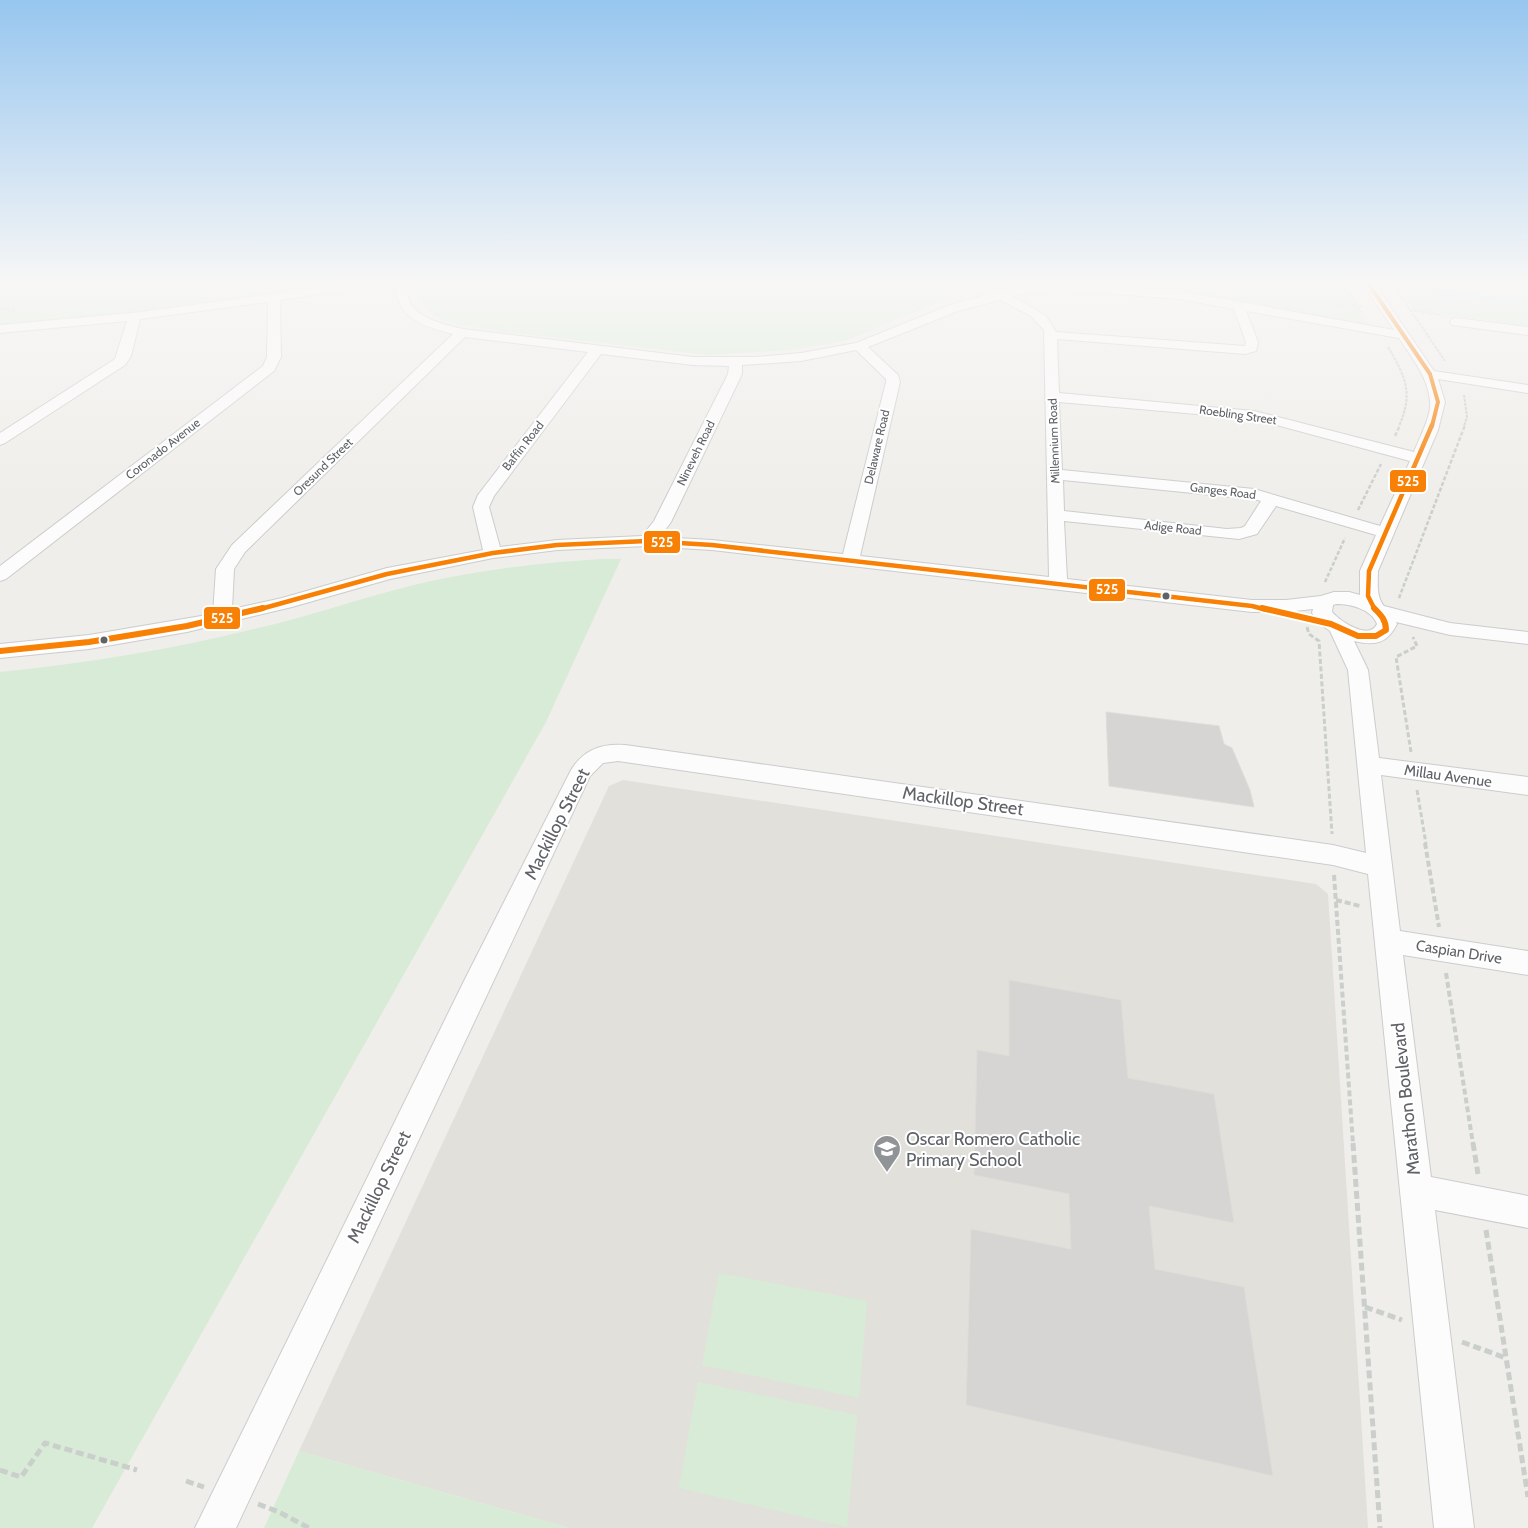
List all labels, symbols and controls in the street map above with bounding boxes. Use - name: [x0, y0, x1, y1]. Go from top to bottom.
- street label: Millennium Road: [1045, 398, 1062, 484]
- street label: Roebling Street: [1198, 402, 1278, 427]
- street label: Delaware Road: [861, 408, 892, 486]
- street label: Coronado Avenue: [122, 415, 203, 482]
- street label: Baffin Road: [499, 418, 547, 473]
- street label: Nineveh Road: [673, 418, 718, 488]
- street label: Oresund Street: [290, 434, 356, 499]
- line badge: 525: [1389, 469, 1427, 493]
- text: 525: [1397, 472, 1419, 490]
- street label: Ganges Road: [1189, 479, 1257, 502]
- street label: Adige Road: [1144, 517, 1202, 538]
- line badge: 525: [643, 530, 681, 554]
- text: 525: [651, 533, 673, 551]
- line badge: 525: [1088, 578, 1126, 602]
- text: 525: [1096, 580, 1118, 598]
- unlabelled marker: [1161, 591, 1171, 601]
- line badge: 525: [203, 606, 241, 630]
- text: 525: [211, 609, 233, 627]
- unlabelled marker: [99, 635, 109, 645]
- street label: Millau Avenue: [1403, 761, 1493, 791]
- street label: Mackillop Street: [520, 765, 594, 883]
- street label: Mackillop Street: [901, 782, 1025, 820]
- street label: Caspian Drive: [1415, 936, 1504, 968]
- street label: Marathon Boulevard: [1387, 1022, 1425, 1176]
- street label: Mackillop Street: [342, 1127, 416, 1247]
- place label: Oscar Romero Catholic Primary School: [906, 1128, 1080, 1171]
- school or university icon: Oscar Romero Catholic Primary School: [872, 1134, 902, 1173]

